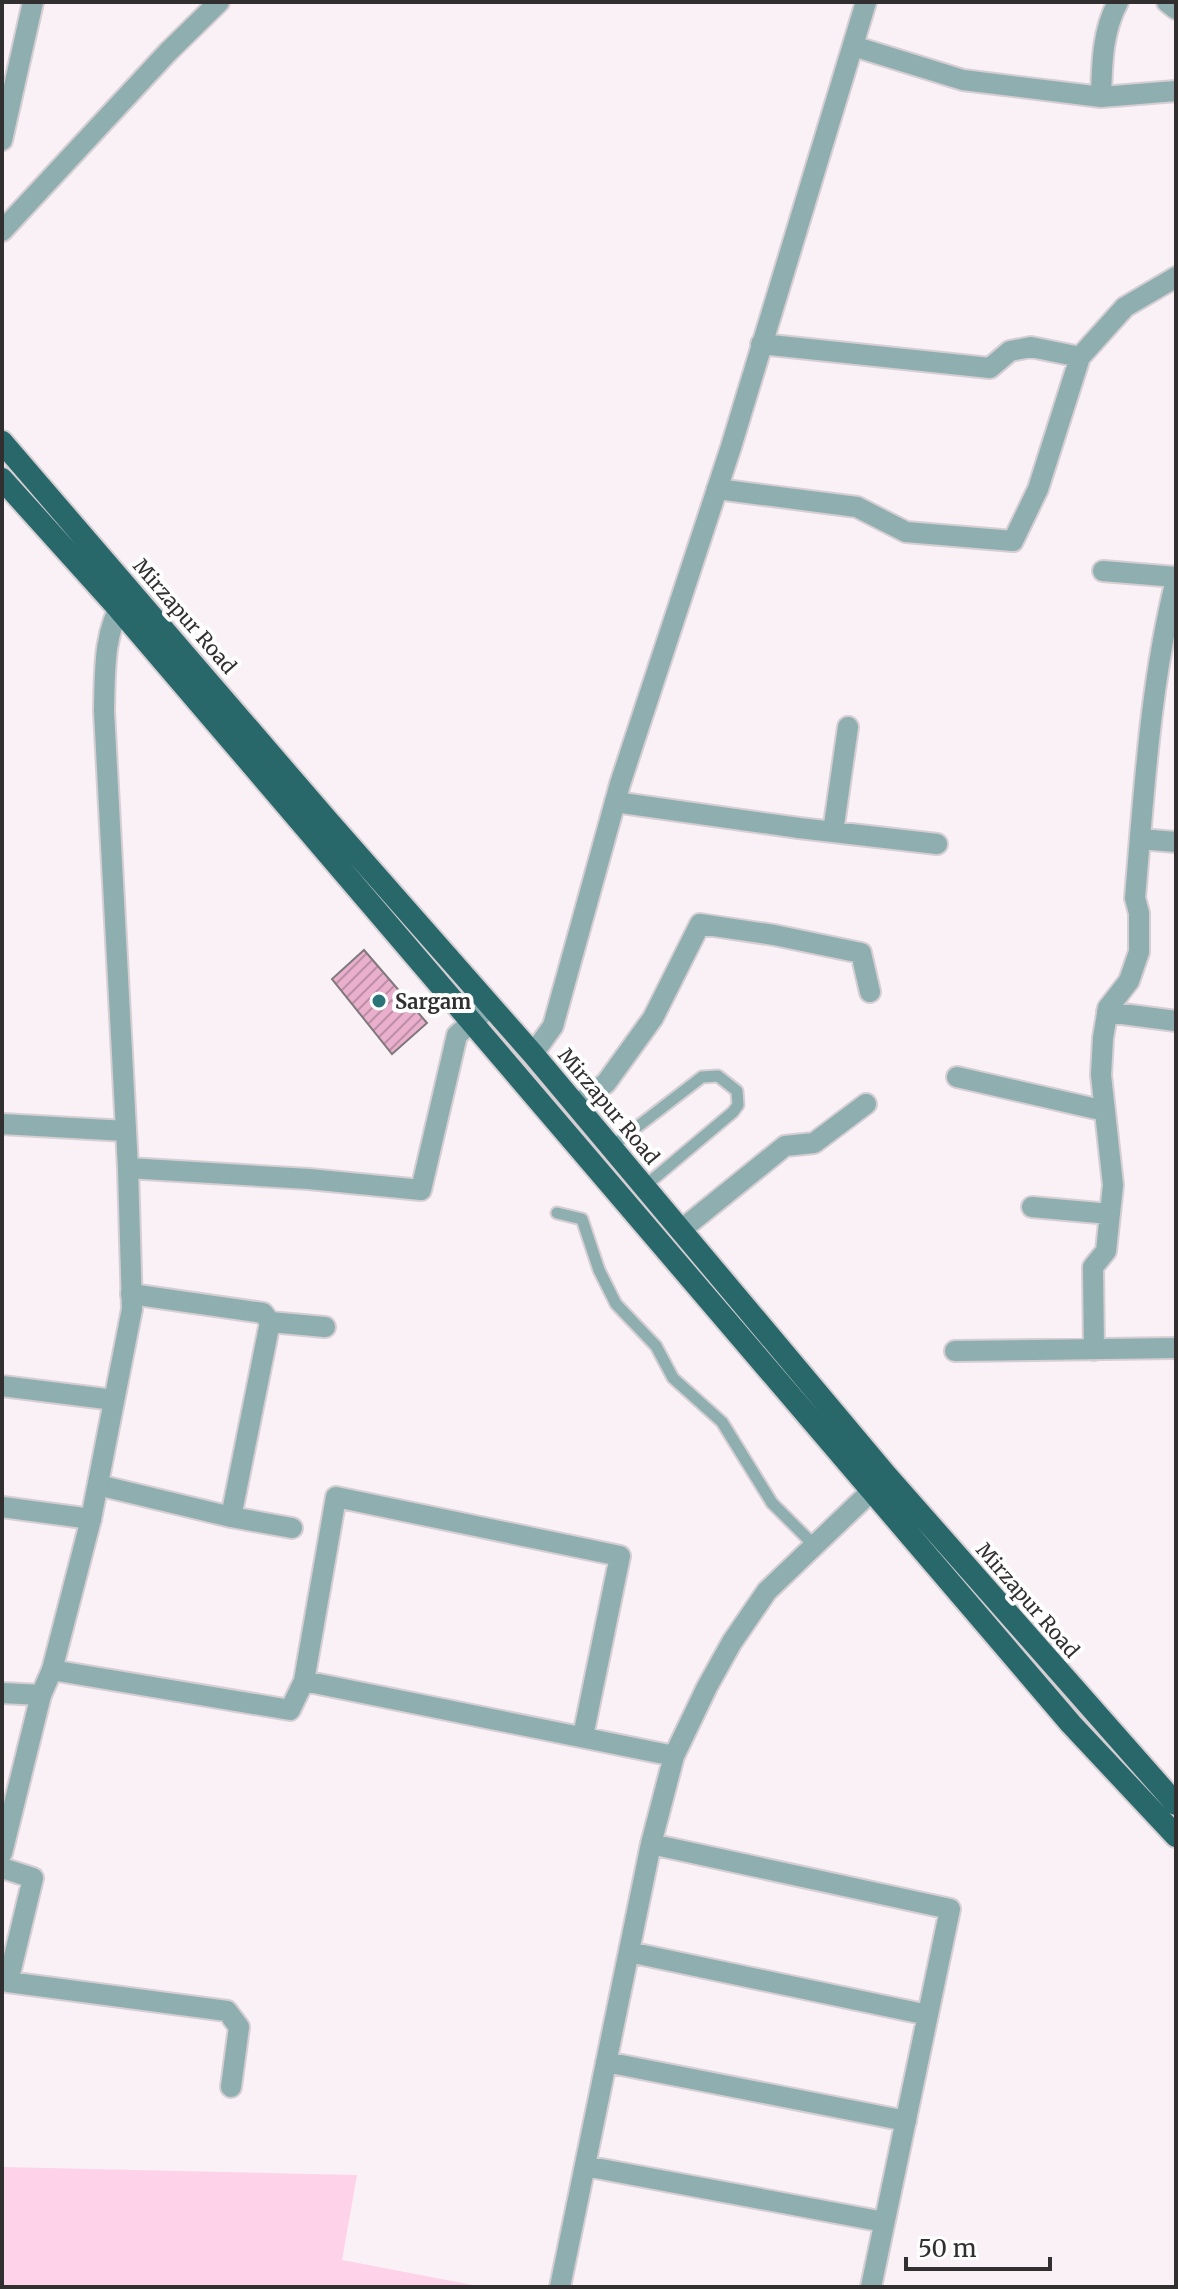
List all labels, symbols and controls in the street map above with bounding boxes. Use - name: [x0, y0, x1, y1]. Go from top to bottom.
- street label: Mirzapur Road: [128, 553, 242, 679]
- place label: Sargam: [395, 989, 471, 1014]
- marker: Sargam: [370, 992, 388, 1010]
- street label: Mirzapur Road: [553, 1043, 665, 1169]
- street label: Mirzapur Road: [971, 1537, 1085, 1663]
- scale bar: [906, 2221, 1050, 2271]
- text: 50 m: [918, 2233, 977, 2264]

